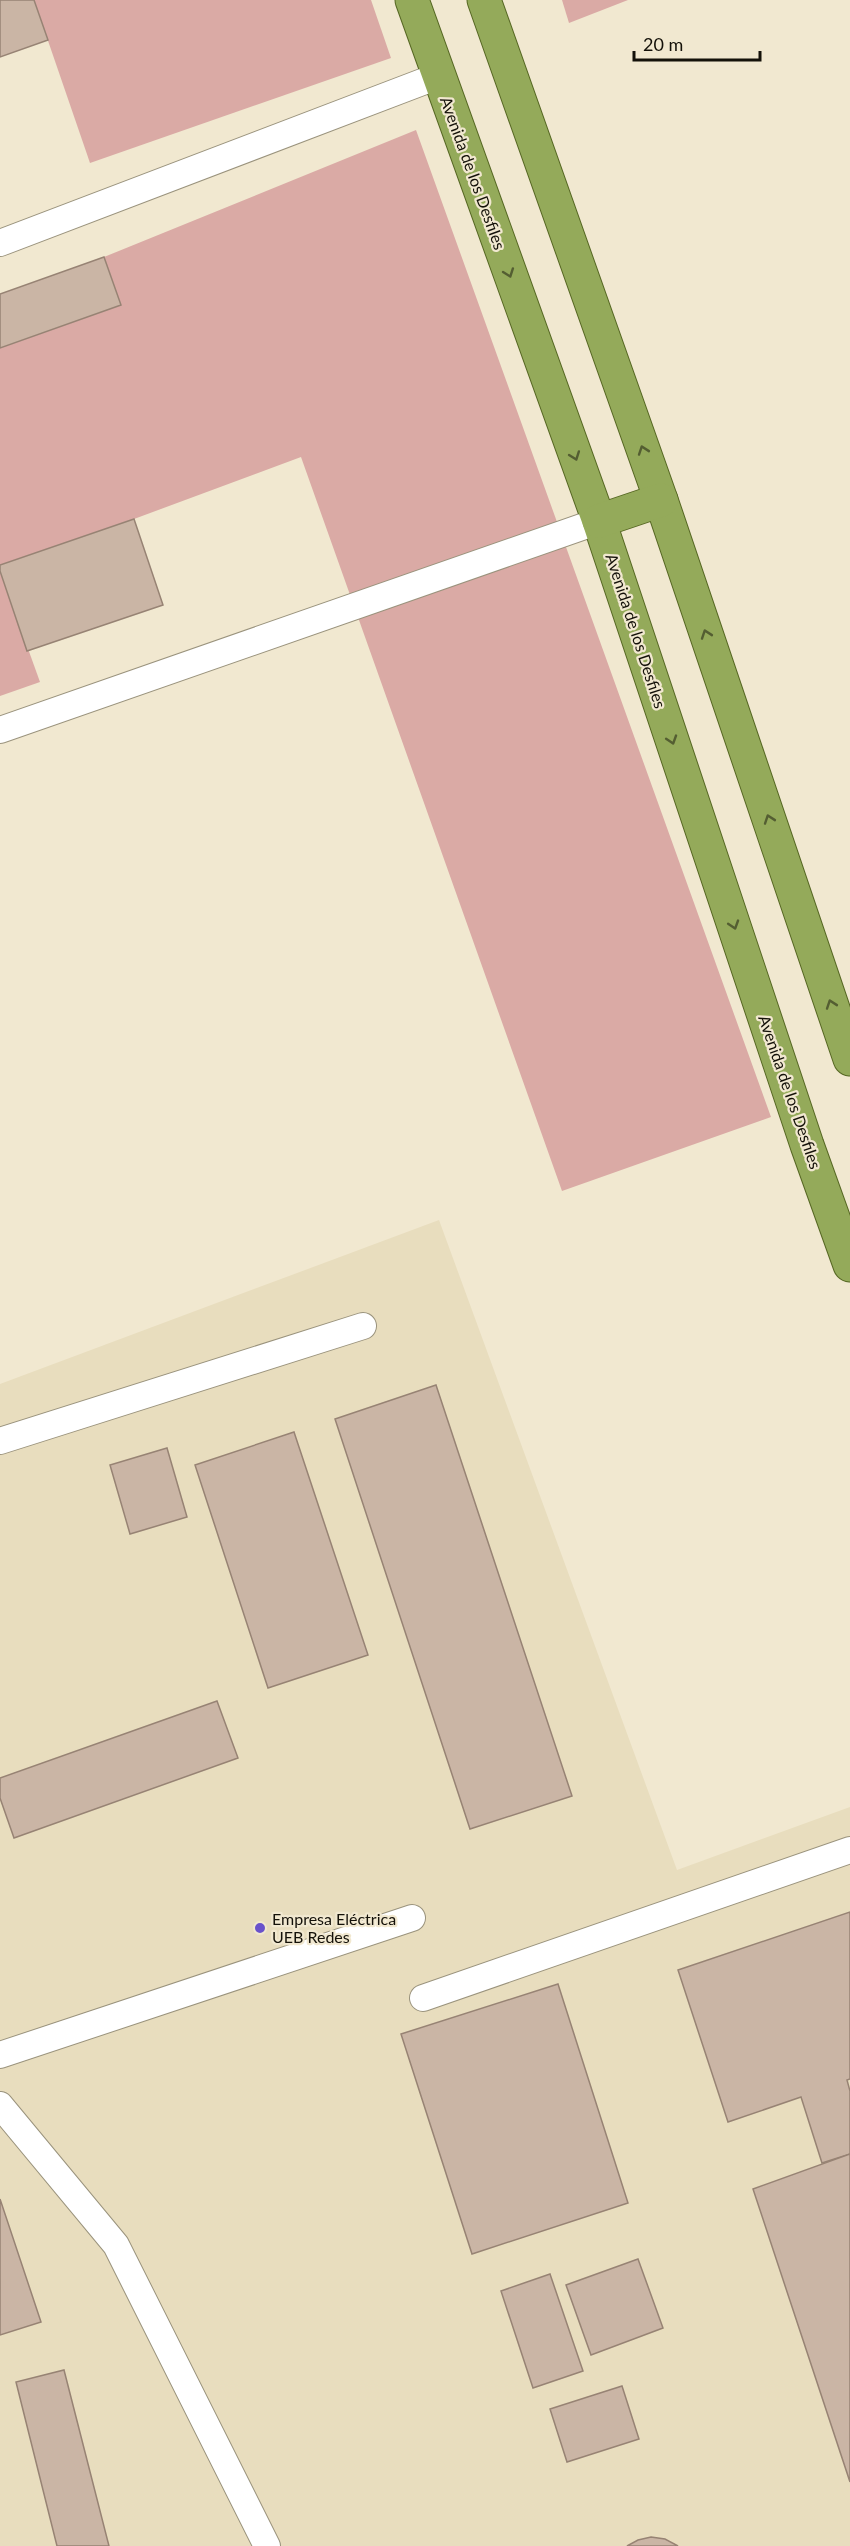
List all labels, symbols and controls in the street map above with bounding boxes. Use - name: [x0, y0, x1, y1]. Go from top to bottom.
- scale bar: [634, 24, 760, 62]
- text: 20 m: [643, 33, 683, 55]
- street label: Avenida de los Desfiles: [437, 94, 510, 252]
- one-way arrow: [502, 267, 515, 277]
- one-way arrow: [638, 445, 651, 456]
- one-way arrow: [568, 450, 581, 461]
- street label: Avenida de los Desfiles: [602, 551, 670, 711]
- one-way arrow: [701, 629, 714, 640]
- one-way arrow: [665, 734, 677, 745]
- one-way arrow: [763, 814, 776, 825]
- one-way arrow: [727, 919, 739, 930]
- one-way arrow: [826, 999, 839, 1010]
- street label: Avenida de los Desfiles: [755, 1012, 826, 1171]
- place label: Empresa Eléctrica UEB Redes: [272, 1909, 396, 1946]
- marker: Empresa Eléctrica UEB Redes: [253, 1921, 267, 1935]

